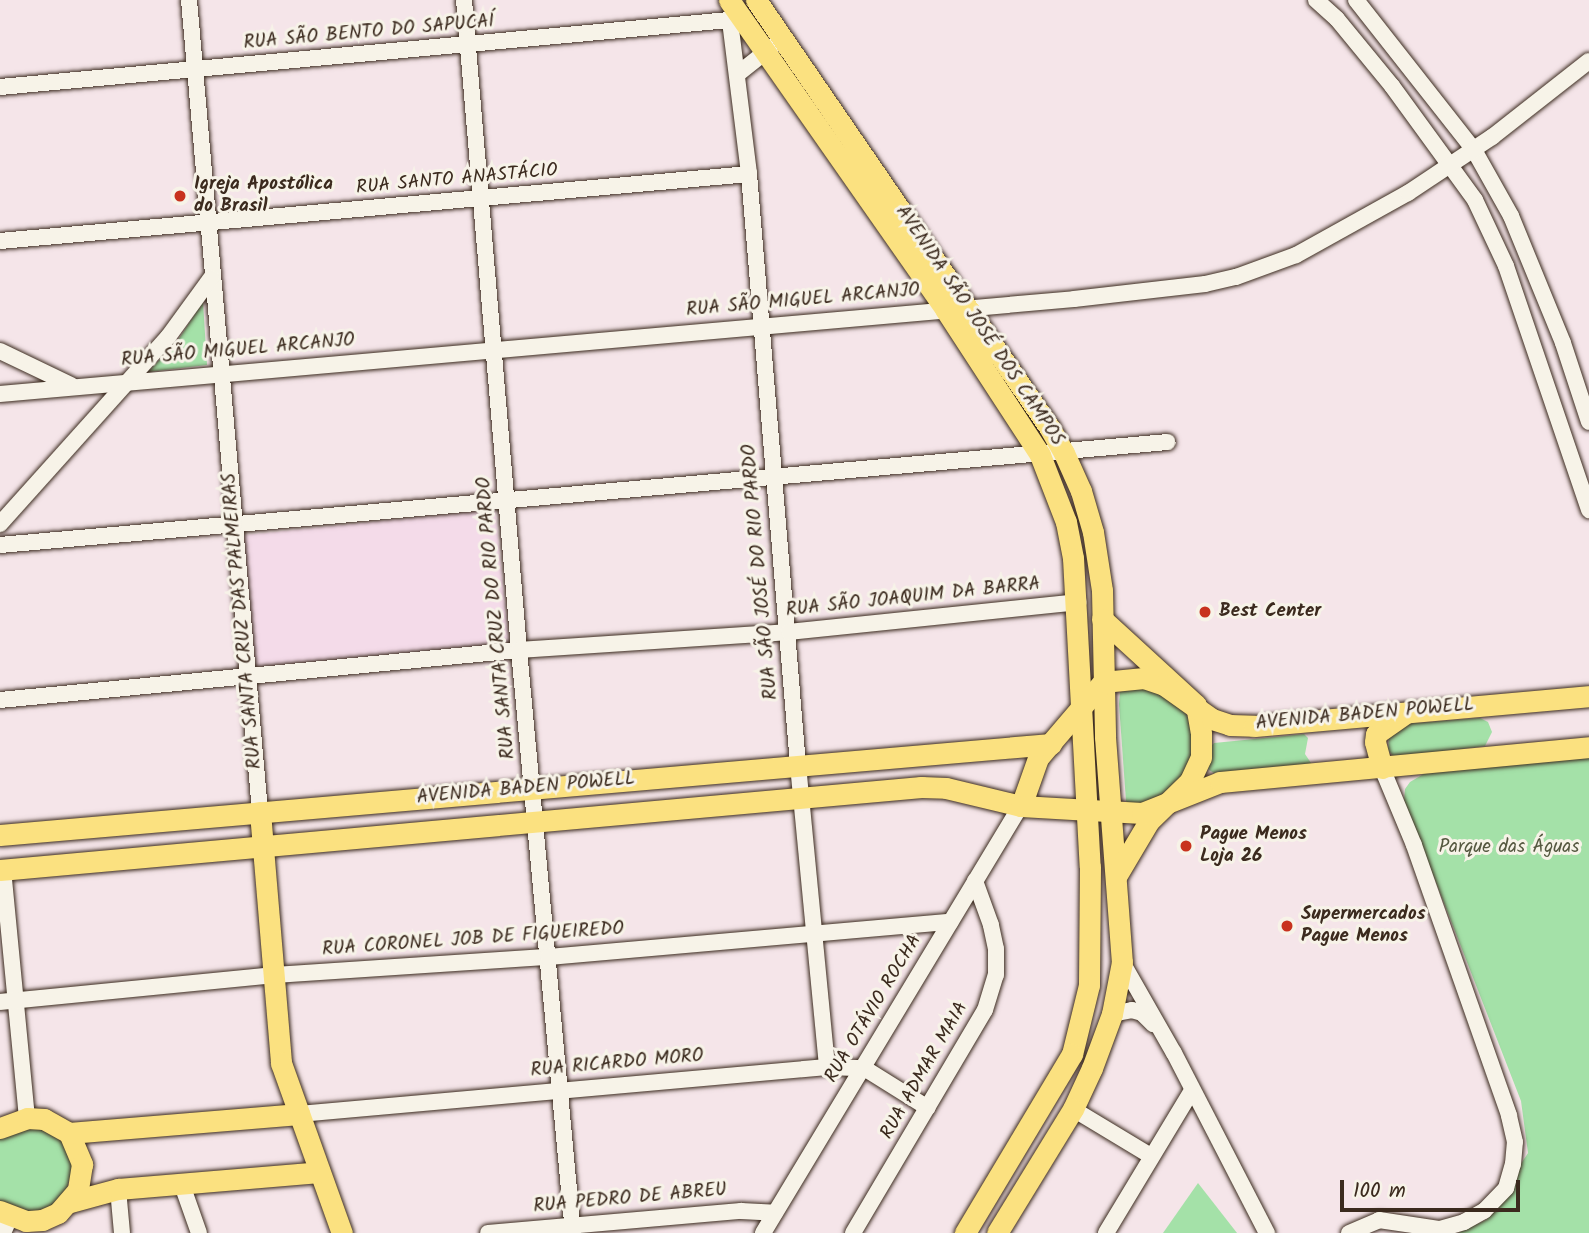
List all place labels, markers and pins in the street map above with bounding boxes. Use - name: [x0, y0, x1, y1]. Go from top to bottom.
- place label: Igreja Apostólica do Brasil: [194, 174, 333, 218]
- marker: Igreja Apostólica do Brasil: [172, 188, 188, 204]
- place label: Best Center: [1219, 601, 1321, 623]
- marker: Best Center: [1197, 604, 1213, 620]
- place label: Pague Menos Loja 26: [1200, 824, 1307, 868]
- marker: Pague Menos Loja 26: [1178, 838, 1194, 854]
- place label: Supermercados Pague Menos: [1301, 904, 1426, 948]
- marker: Supermercados Pague Menos: [1279, 918, 1295, 934]

